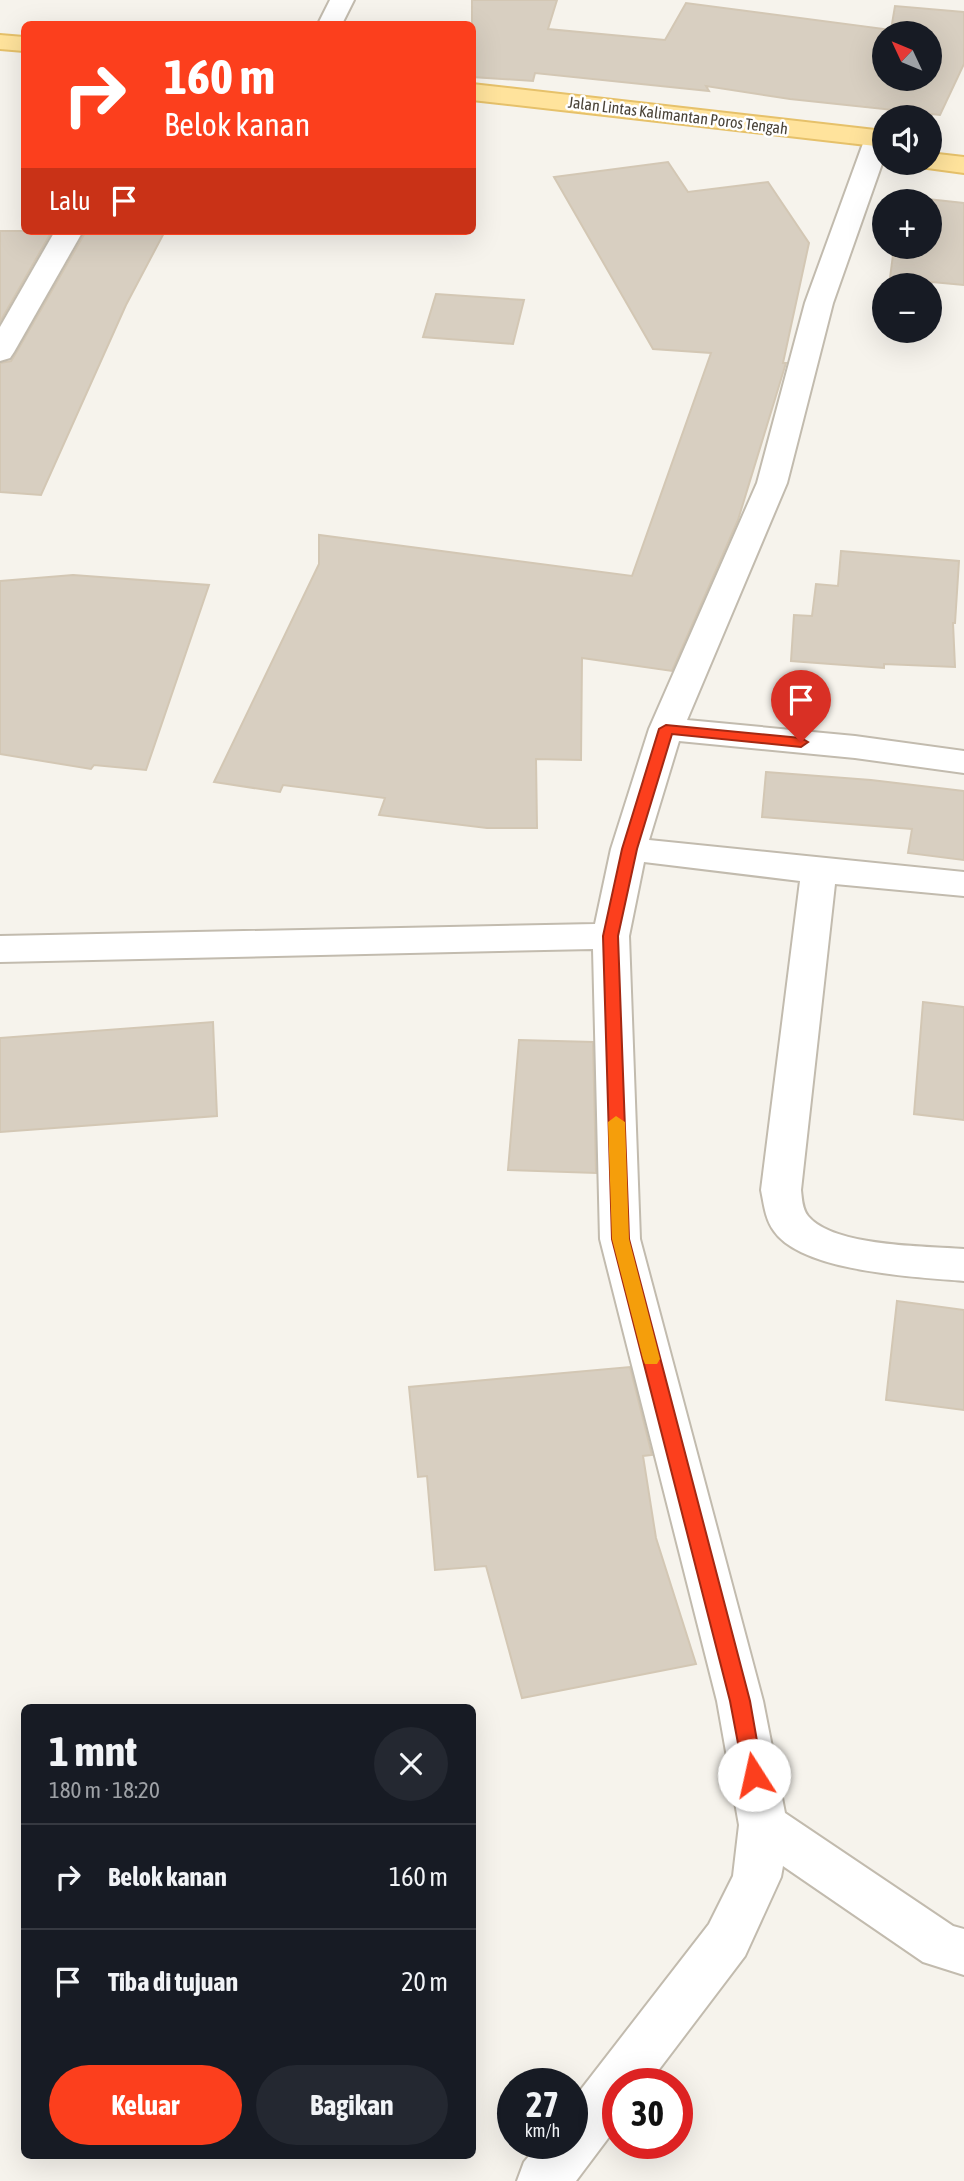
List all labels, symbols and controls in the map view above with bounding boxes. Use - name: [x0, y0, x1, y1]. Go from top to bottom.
- north arrow: [872, 21, 942, 91]
- map controls: [872, 21, 942, 343]
- text: 160 m: [164, 48, 275, 104]
- icon: right: [49, 49, 140, 140]
- street label: Jalan Lintas Kalimantan Poros Tengah: [567, 93, 789, 138]
- button: sound: [872, 105, 942, 175]
- text: Belok kanan: [164, 106, 310, 143]
- icon: arrive: [105, 182, 143, 220]
- text: Lalu: [49, 186, 91, 216]
- button: +: [872, 189, 942, 259]
- button: −: [872, 273, 942, 343]
- pin: [771, 670, 831, 742]
- icon: arrive: [782, 681, 820, 719]
- text: 1 mnt: [49, 1727, 137, 1775]
- button: close: [374, 1727, 448, 1801]
- position arrow: [717, 1738, 791, 1812]
- text: 180 m · 18:20: [49, 1777, 160, 1803]
- icon: right: [49, 1858, 87, 1896]
- text: Belok kanan: [108, 1862, 227, 1892]
- text: 160 m: [389, 1862, 448, 1892]
- icon: arrive: [49, 1963, 87, 2001]
- text: Tiba di tujuan: [108, 1967, 238, 1997]
- text: 20 m: [401, 1967, 448, 1997]
- button: Keluar: [49, 2065, 242, 2145]
- button: Bagikan: [256, 2065, 448, 2145]
- speed limit sign: 30: [602, 2068, 693, 2159]
- text: 27: [526, 2084, 559, 2124]
- text: km/h: [525, 2120, 560, 2141]

